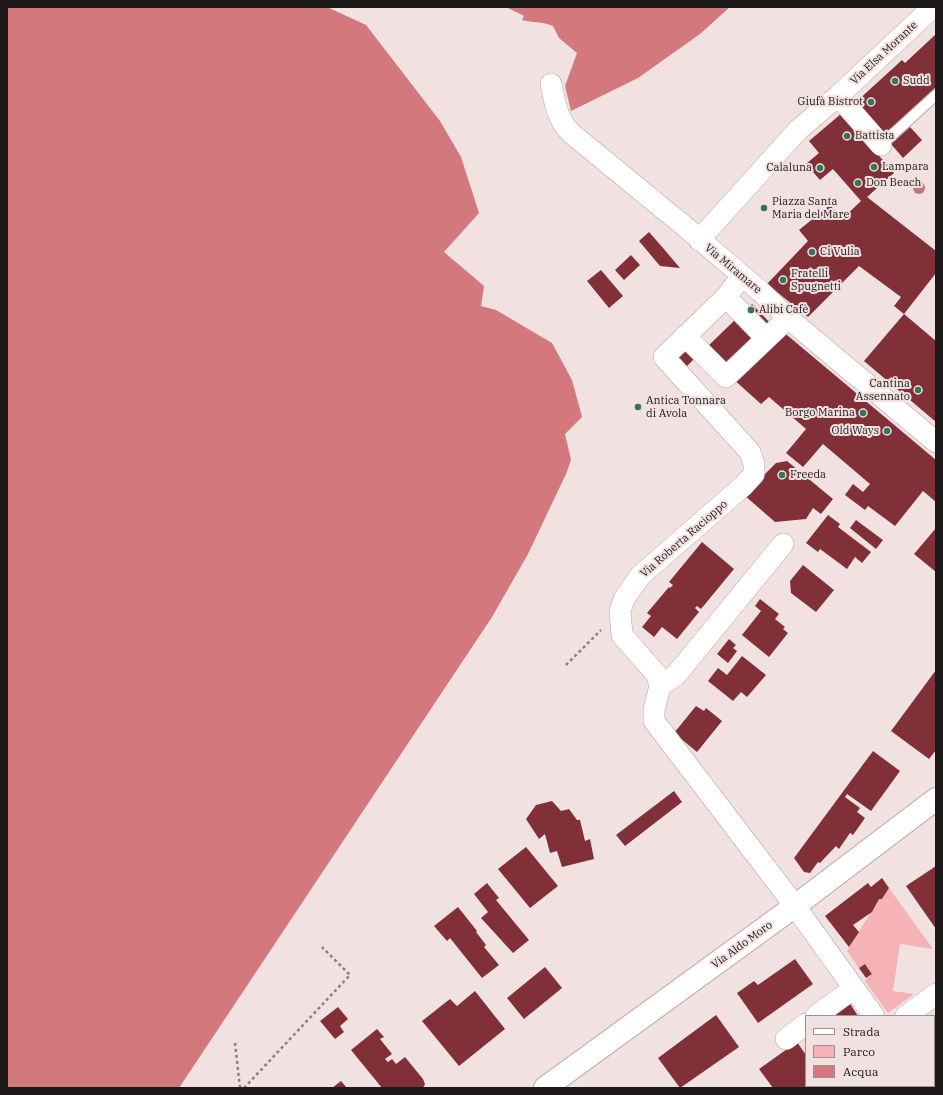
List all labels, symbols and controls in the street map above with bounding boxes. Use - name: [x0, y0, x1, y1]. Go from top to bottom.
- street label: Via Elsa Morante: [848, 19, 920, 87]
- place label: Sudd: [903, 74, 930, 88]
- marker: Sudd: [890, 76, 900, 86]
- place label: Giufà Bistrot: [798, 95, 863, 109]
- marker: Giufà Bistrot: [866, 97, 876, 107]
- place label: Battista: [855, 129, 895, 143]
- marker: Battista: [842, 131, 852, 141]
- place label: Lampara: [882, 160, 929, 174]
- place label: Calaluna: [767, 161, 812, 175]
- marker: Lampara: [869, 162, 879, 172]
- marker: Calaluna: [815, 163, 825, 173]
- place label: Don Beach: [866, 176, 921, 190]
- marker: Don Beach: [853, 178, 863, 188]
- place label: Piazza Santa Maria del Mare: [772, 195, 849, 221]
- marker: Piazza Santa Maria del Mare: [759, 203, 769, 213]
- street label: Via Miramare: [702, 241, 764, 297]
- place label: Ci Vulia: [820, 245, 860, 259]
- marker: Ci Vulia: [807, 247, 817, 257]
- place label: Fratelli Spugnetti: [791, 267, 841, 293]
- marker: Fratelli Spugnetti: [778, 275, 788, 285]
- place label: Alibi Cafè: [759, 303, 808, 317]
- marker: Alibi Cafè: [746, 305, 756, 315]
- place label: Cantina Assennato: [856, 377, 910, 403]
- marker: Cantina Assennato: [913, 385, 923, 395]
- place label: Antica Tonnara di Avola: [646, 394, 726, 420]
- marker: Antica Tonnara di Avola: [633, 402, 643, 412]
- place label: Borgo Marina: [785, 406, 855, 420]
- marker: Borgo Marina: [858, 408, 868, 418]
- place label: Old Ways: [832, 424, 879, 438]
- marker: Old Ways: [882, 426, 892, 436]
- place label: Freeda: [790, 468, 826, 482]
- marker: Freeda: [777, 470, 787, 480]
- street label: Via Roberta Racioppo: [638, 498, 730, 580]
- street label: Via Aldo Moro: [709, 918, 775, 972]
- legend: [805, 1015, 935, 1087]
- text: Strada: [843, 1024, 880, 1039]
- text: Parco: [843, 1044, 875, 1059]
- text: Acqua: [843, 1064, 878, 1079]

